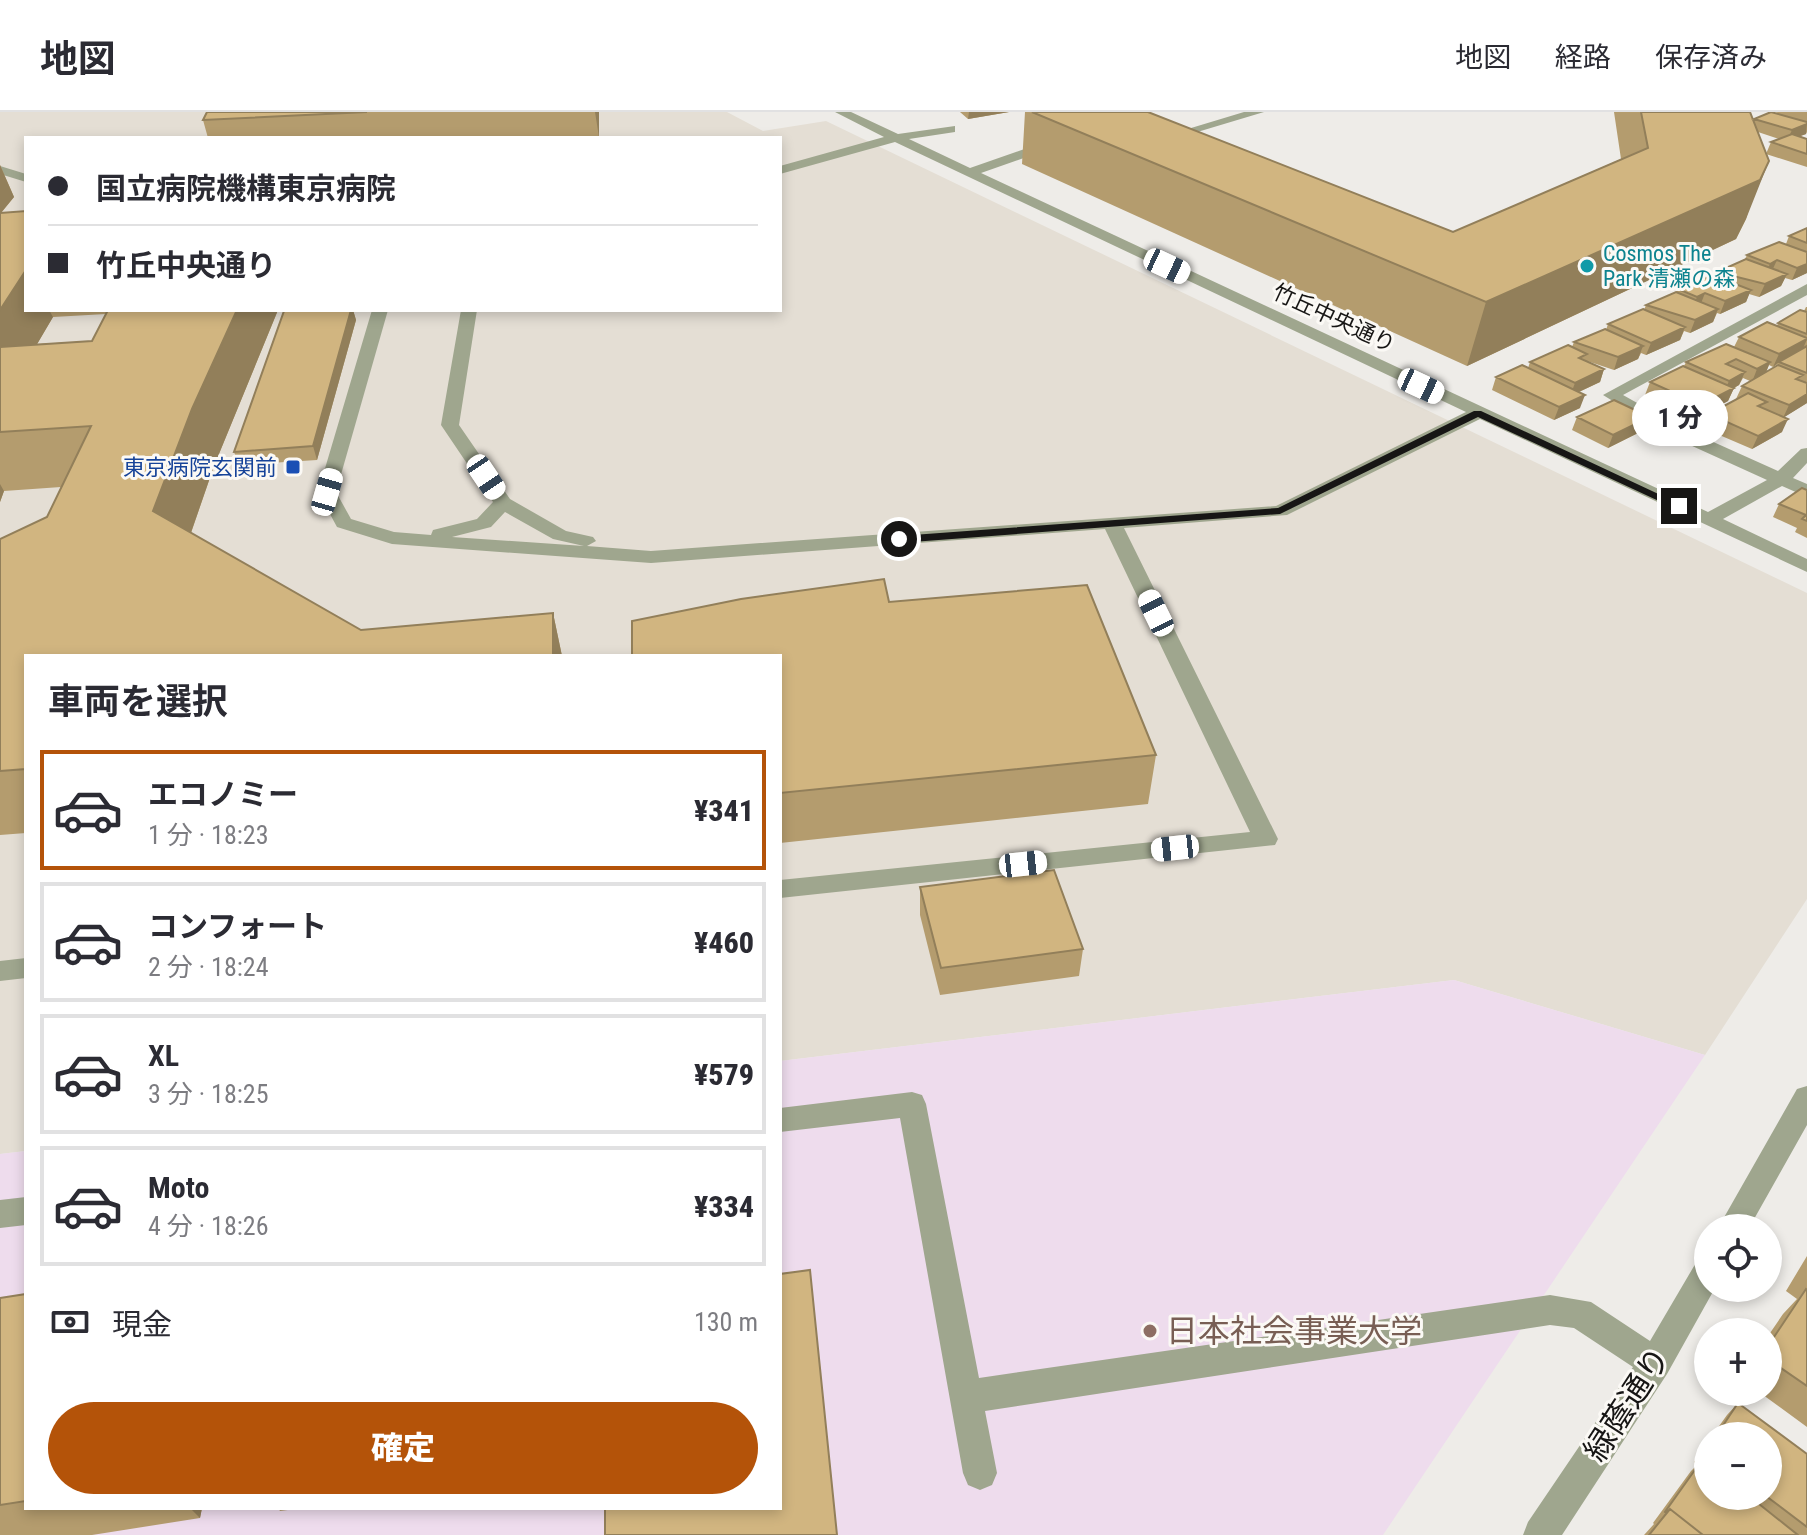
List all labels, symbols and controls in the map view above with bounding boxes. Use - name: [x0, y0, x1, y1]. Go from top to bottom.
- text: 地図: [40, 37, 116, 81]
- text: 地図: [1455, 41, 1511, 74]
- text: 経路: [1555, 41, 1611, 74]
- text: 保存済み: [1655, 41, 1767, 74]
- text: 国立病院機構東京病院: [96, 171, 396, 206]
- place label: Cosmos The Park 清瀬の森: [1603, 241, 1735, 291]
- car: [1140, 245, 1194, 287]
- text: 竹丘中央通り: [96, 248, 276, 283]
- marker: Cosmos The Park 清瀬の森: [1578, 257, 1596, 275]
- street label: 竹丘中央通り: [1269, 279, 1399, 357]
- car: [1394, 365, 1448, 407]
- callout: 1 分: [1631, 390, 1727, 446]
- text: 1 分: [1657, 403, 1703, 433]
- car: [463, 450, 509, 504]
- place label: 東京病院玄関前: [123, 455, 277, 480]
- marker: 東京病院玄関前: [284, 458, 302, 476]
- car: [309, 466, 345, 518]
- route end: [1661, 488, 1697, 524]
- route start: [881, 521, 917, 557]
- car: [1135, 586, 1177, 640]
- text: 車両を選択: [48, 681, 228, 723]
- icon: car: [52, 774, 124, 846]
- text: エコノミー: [148, 777, 298, 812]
- text: ¥341: [694, 793, 754, 828]
- text: 1 分 · 18:23: [148, 820, 268, 850]
- car: [1150, 834, 1200, 862]
- car: [998, 850, 1048, 878]
- icon: car: [52, 906, 124, 978]
- text: コンフォート: [148, 909, 327, 944]
- text: ¥460: [694, 925, 754, 960]
- text: 2 分 · 18:24: [148, 952, 268, 982]
- icon: car: [52, 1038, 124, 1110]
- text: XL: [148, 1038, 179, 1073]
- text: ¥579: [694, 1057, 754, 1092]
- text: 3 分 · 18:25: [148, 1079, 268, 1109]
- icon: car: [52, 1170, 124, 1242]
- text: Moto: [148, 1170, 209, 1205]
- text: ¥334: [694, 1189, 754, 1224]
- text: 4 分 · 18:26: [148, 1211, 268, 1241]
- map controls: [1694, 1214, 1782, 1510]
- button: locate: [1694, 1214, 1782, 1302]
- icon: cash: [48, 1300, 92, 1344]
- text: 現金: [112, 1307, 172, 1342]
- text: 130 m: [694, 1307, 758, 1337]
- place label: 日本社会事業大学: [1166, 1312, 1422, 1350]
- button: +: [1694, 1318, 1782, 1406]
- marker: 日本社会事業大学: [1141, 1322, 1159, 1340]
- street label: 緑蔭通り: [1576, 1340, 1678, 1468]
- button: 確定: [48, 1402, 758, 1494]
- button: −: [1694, 1422, 1782, 1510]

